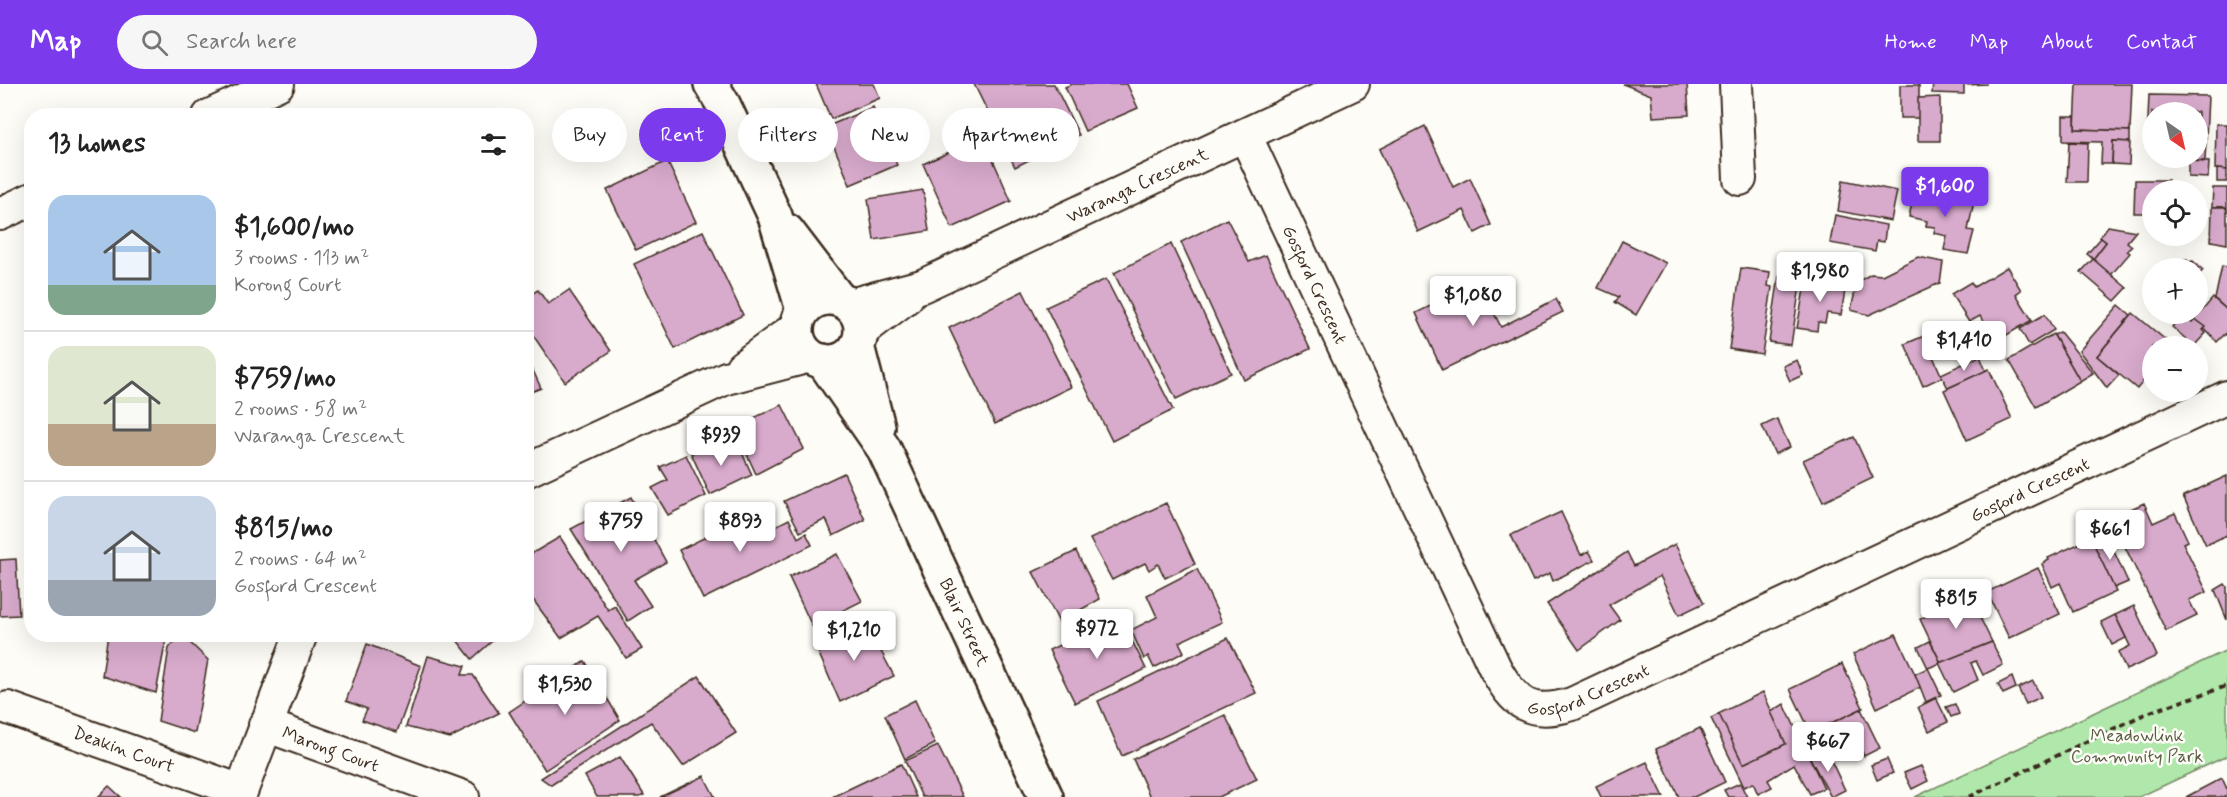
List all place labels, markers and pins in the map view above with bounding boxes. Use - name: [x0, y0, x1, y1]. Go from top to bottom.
- pin: $1,600: [1896, 167, 1994, 218]
- pin: $1,980: [1771, 252, 1869, 303]
- pin: $1,080: [1424, 276, 1522, 327]
- pin: $1,410: [1915, 321, 2013, 372]
- pin: $939: [685, 416, 757, 467]
- pin: $759: [585, 502, 657, 553]
- pin: $893: [704, 502, 776, 553]
- pin: $661: [2074, 510, 2146, 561]
- pin: $815: [1920, 579, 1992, 630]
- pin: $972: [1061, 609, 1133, 660]
- pin: $1,210: [805, 611, 903, 662]
- pin: $1,530: [516, 665, 614, 716]
- pin: $667: [1792, 722, 1864, 773]

